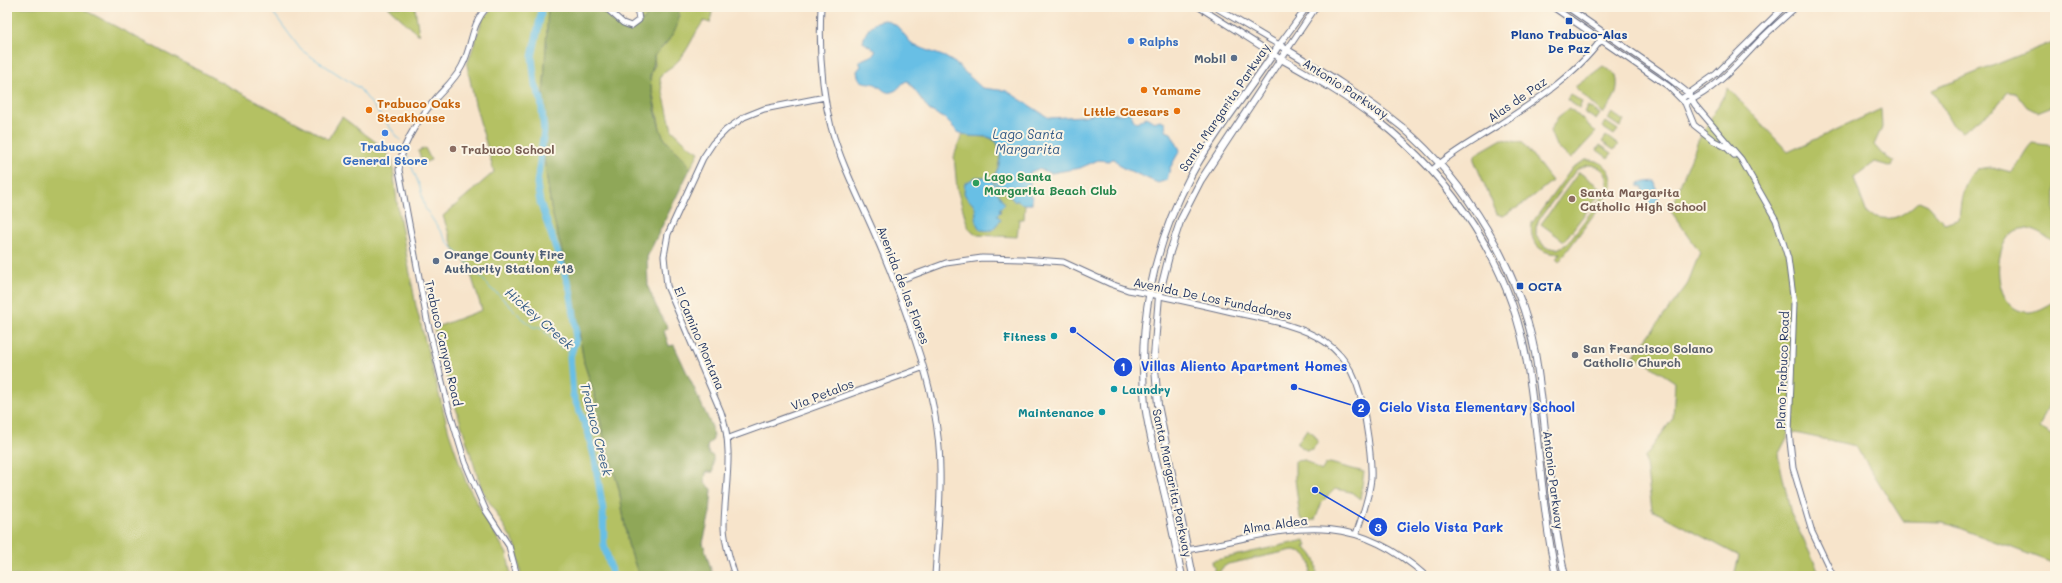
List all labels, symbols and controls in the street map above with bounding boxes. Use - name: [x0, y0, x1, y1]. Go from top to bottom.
- marker: Plano Trabuco-Alas De Paz: [1564, 16, 1574, 26]
- place label: Plano Trabuco-Alas De Paz: [1510, 26, 1628, 56]
- place label: Ralphs: [1139, 33, 1179, 49]
- marker: Ralphs: [1126, 36, 1136, 46]
- street label: Santa Margarita Parkway: [1175, 40, 1273, 174]
- place label: Mobil: [1194, 50, 1226, 66]
- marker: Mobil: [1229, 53, 1239, 63]
- street label: Antonio Parkway: [1300, 54, 1392, 122]
- street label: Alas de Paz: [1484, 73, 1550, 125]
- place label: Yamame: [1152, 82, 1201, 98]
- marker: Yamame: [1139, 85, 1149, 95]
- place label: Trabuco Oaks Steakhouse: [377, 95, 461, 125]
- place label: Little Caesars: [1083, 103, 1169, 119]
- marker: Trabuco Oaks Steakhouse: [364, 105, 374, 115]
- marker: Little Caesars: [1172, 106, 1182, 116]
- water label: Lago Santa Margarita: [993, 125, 1063, 157]
- marker: Trabuco General Store: [380, 128, 390, 138]
- place label: Trabuco General Store: [342, 138, 428, 168]
- place label: Trabuco School: [461, 141, 554, 157]
- marker: Trabuco School: [448, 144, 458, 154]
- place label: Lago Santa Margarita Beach Club: [984, 168, 1117, 198]
- marker: Lago Santa Margarita Beach Club: [971, 178, 981, 188]
- place label: Santa Margarita Catholic High School: [1580, 184, 1706, 214]
- marker: Santa Margarita Catholic High School: [1567, 194, 1577, 204]
- street label: Avenida de las Flores: [874, 224, 934, 347]
- place label: Orange County Fire Authority Station #18: [444, 246, 574, 276]
- marker: Orange County Fire Authority Station #18: [431, 256, 441, 266]
- street label: Avenida De Los Fundadores: [1132, 273, 1294, 323]
- street label: Trabuco Canyon Road: [422, 278, 466, 408]
- place label: OCTA: [1528, 278, 1562, 294]
- marker: OCTA: [1515, 281, 1525, 291]
- water label: Hickey Creek: [502, 284, 579, 353]
- street label: El Camino Montana: [671, 284, 729, 392]
- street label: Plano Trabuco Road: [1772, 311, 1792, 429]
- place label: Fitness: [1003, 328, 1046, 344]
- marker: Fitness: [1049, 331, 1059, 341]
- place label: San Francisco Solano Catholic Church: [1583, 340, 1713, 370]
- marker: San Francisco Solano Catholic Church: [1570, 350, 1580, 360]
- callout: Villas Aliento Apartment Homes: [1113, 354, 1356, 379]
- text: Villas Aliento Apartment Homes: [1141, 357, 1347, 374]
- text: 1: [1120, 358, 1126, 374]
- street label: Via Petalos: [788, 375, 856, 413]
- water label: Trabuco Creek: [577, 381, 617, 478]
- place label: Laundry: [1122, 381, 1171, 397]
- marker: Laundry: [1109, 384, 1119, 394]
- callout: Cielo Vista Elementary School: [1351, 395, 1583, 420]
- text: Cielo Vista Elementary School: [1379, 398, 1575, 416]
- text: 2: [1358, 399, 1365, 415]
- place label: Maintenance: [1018, 404, 1094, 420]
- marker: Maintenance: [1097, 407, 1107, 417]
- street label: Santa Margarita Parkway: [1149, 407, 1197, 559]
- street label: Antonio Parkway: [1540, 430, 1568, 530]
- street label: Alma Aldea: [1241, 511, 1309, 537]
- callout: Cielo Vista Park: [1368, 515, 1511, 540]
- text: Cielo Vista Park: [1397, 518, 1503, 535]
- text: 3: [1374, 519, 1382, 535]

